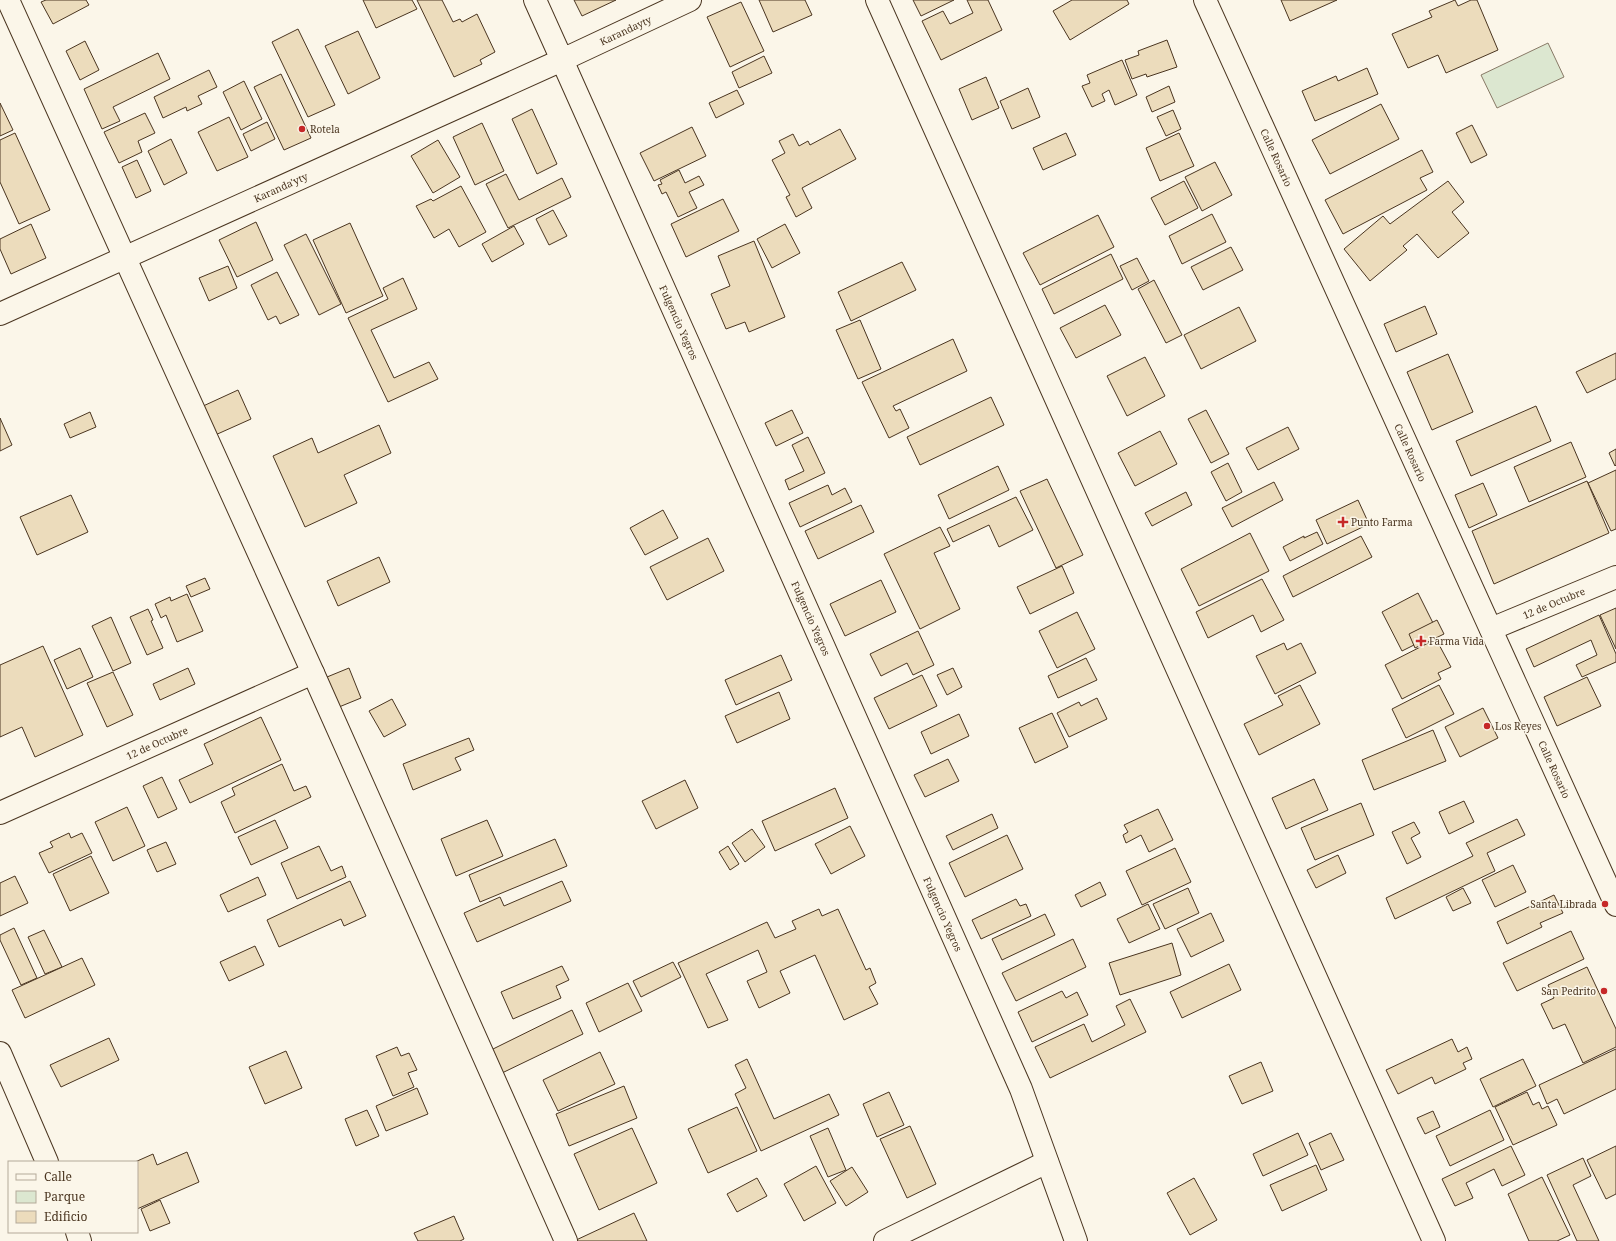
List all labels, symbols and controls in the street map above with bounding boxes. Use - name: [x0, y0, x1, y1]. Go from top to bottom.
- street label: Karandayty: [597, 12, 654, 48]
- place label: Rotela: [310, 122, 340, 136]
- marker: Rotela: [297, 124, 307, 134]
- street label: Calle Rosario: [1257, 126, 1296, 189]
- street label: Karanda'yty: [252, 169, 310, 205]
- street label: Fulgencio Yegros: [656, 283, 702, 362]
- street label: Calle Rosario: [1391, 421, 1430, 484]
- place label: Punto Farma: [1351, 515, 1413, 529]
- marker: Punto Farma: [1338, 517, 1348, 527]
- street label: Fulgencio Yegros: [788, 579, 834, 658]
- street label: 12 de Octubre: [1520, 584, 1587, 622]
- place label: Farma Vida: [1429, 634, 1485, 648]
- marker: Farma Vida: [1416, 636, 1426, 646]
- place label: Los Reyes: [1495, 719, 1542, 733]
- marker: Los Reyes: [1482, 721, 1492, 731]
- street label: 12 de Octubre: [124, 723, 190, 763]
- street label: Calle Rosario: [1535, 738, 1574, 801]
- street label: Fulgencio Yegros: [920, 875, 966, 954]
- place label: Santa Librada: [1530, 897, 1597, 911]
- marker: Santa Librada: [1600, 899, 1610, 909]
- place label: San Pedrito: [1541, 984, 1596, 998]
- marker: San Pedrito: [1599, 986, 1609, 996]
- legend: [8, 1161, 138, 1233]
- text: Calle: [44, 1168, 72, 1185]
- text: Parque: [44, 1188, 85, 1205]
- text: Edificio: [44, 1208, 87, 1225]

